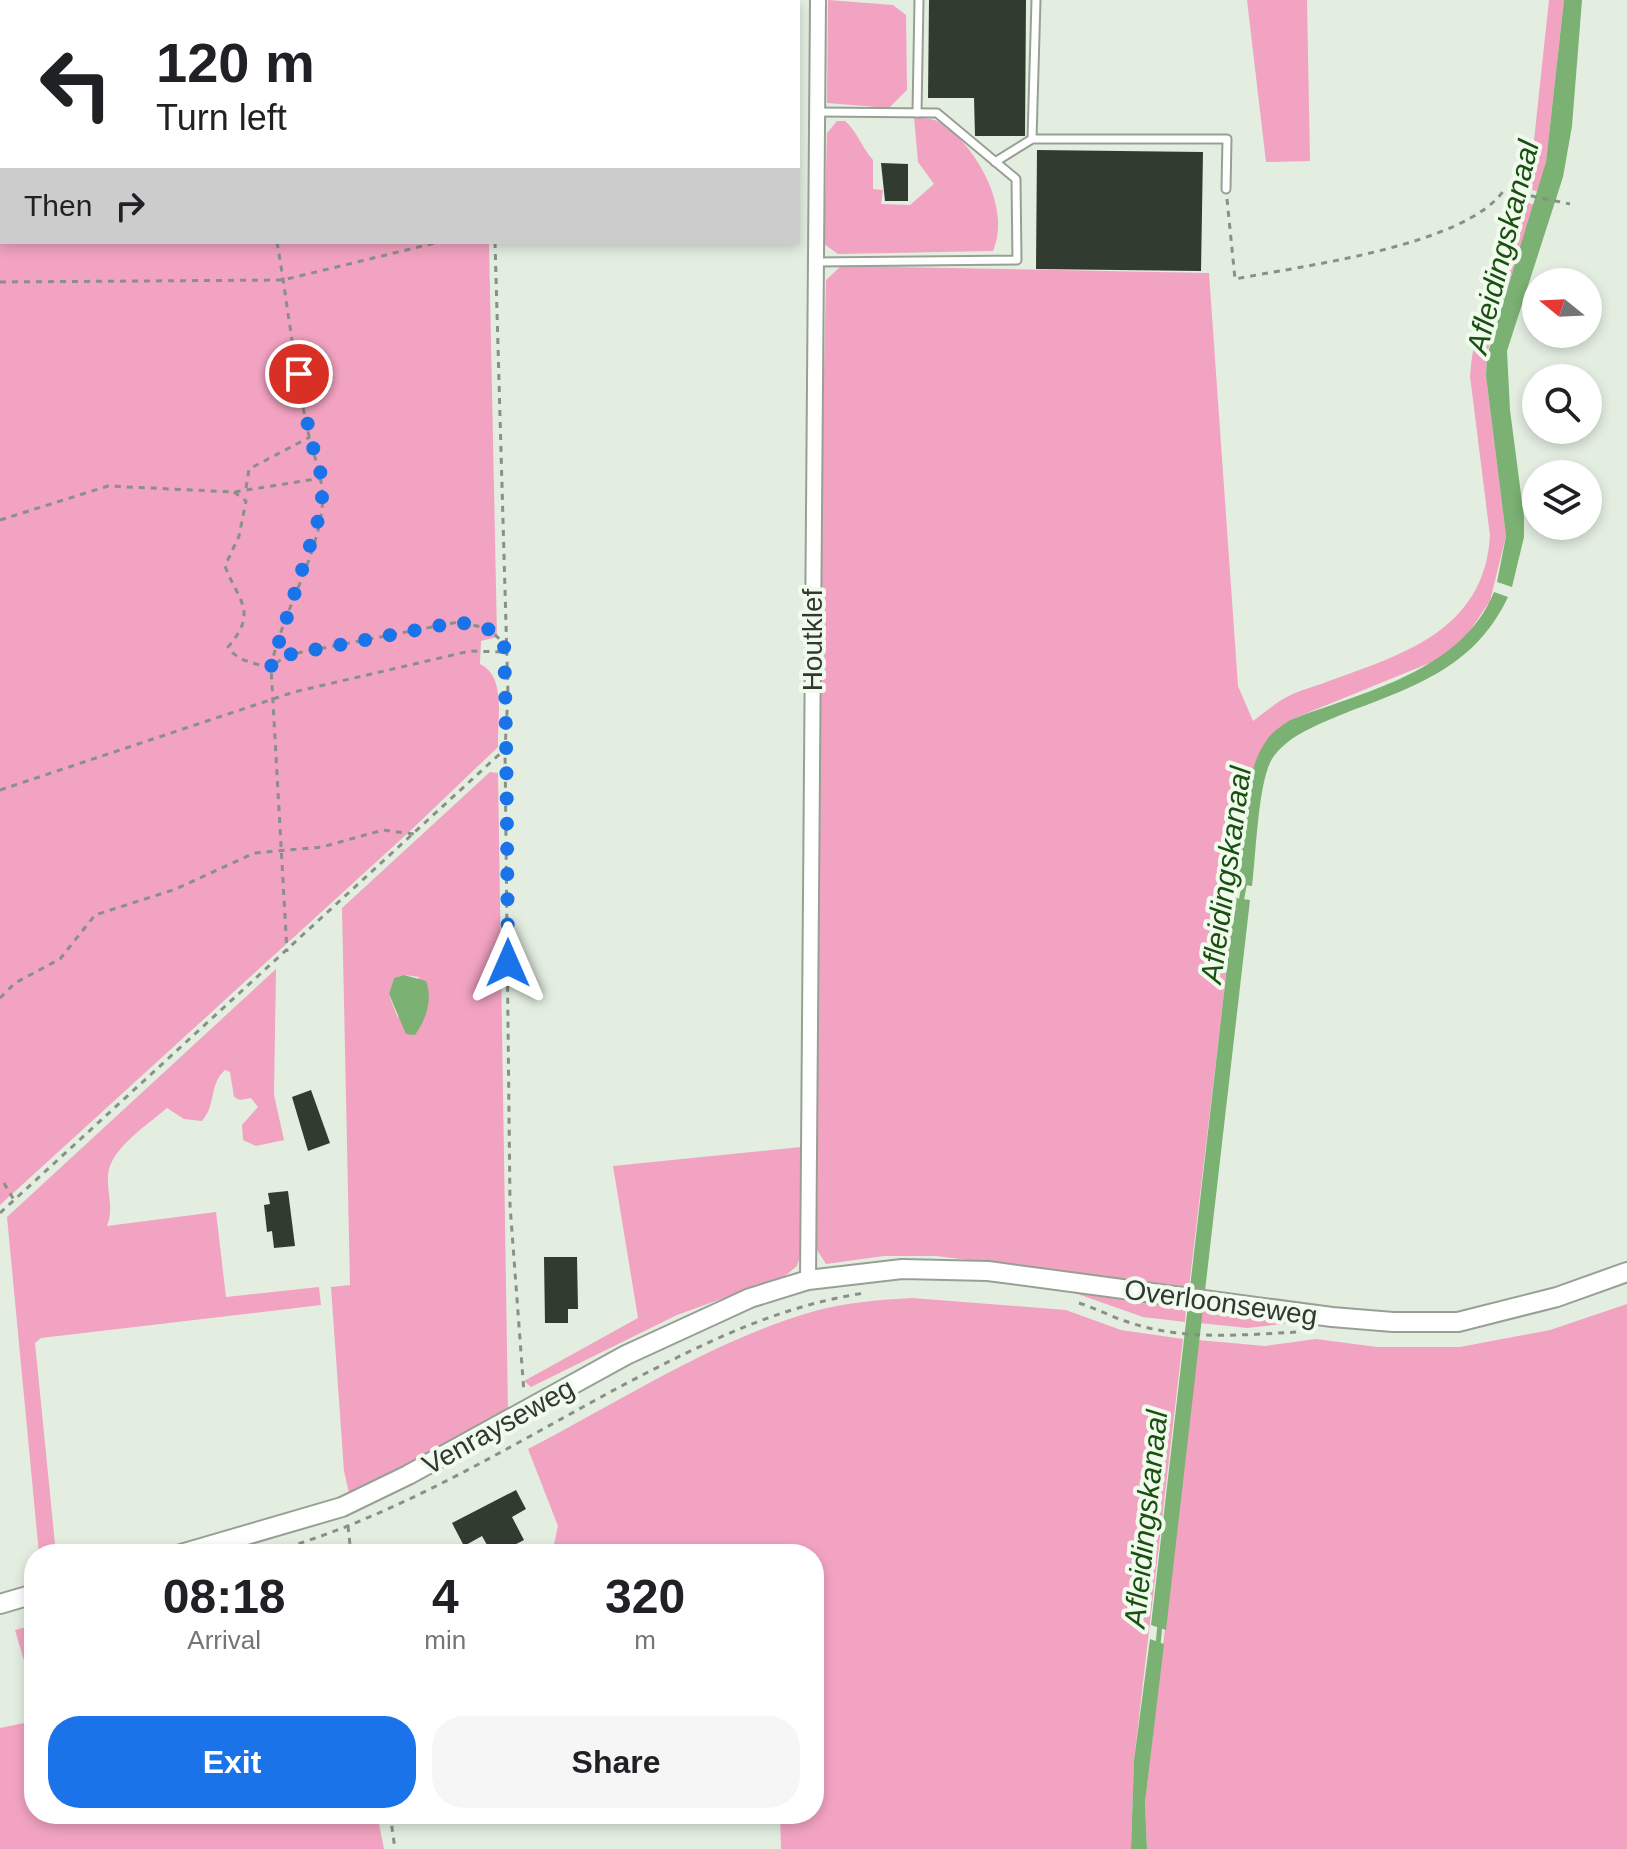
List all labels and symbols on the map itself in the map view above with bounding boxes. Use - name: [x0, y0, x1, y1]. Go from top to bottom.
- water label: Afleidingskanaal: [1460, 136, 1545, 359]
- north arrow: [1522, 268, 1602, 348]
- pin: [265, 340, 333, 408]
- street label: Houtklef: [797, 588, 828, 691]
- water label: Afleidingskanaal: [1194, 763, 1257, 987]
- position arrow: [466, 921, 550, 1005]
- street label: Overloonseweg: [1122, 1274, 1319, 1331]
- street label: Venrayseweg: [417, 1372, 579, 1481]
- water label: Afleidingskanaal: [1117, 1407, 1173, 1631]

